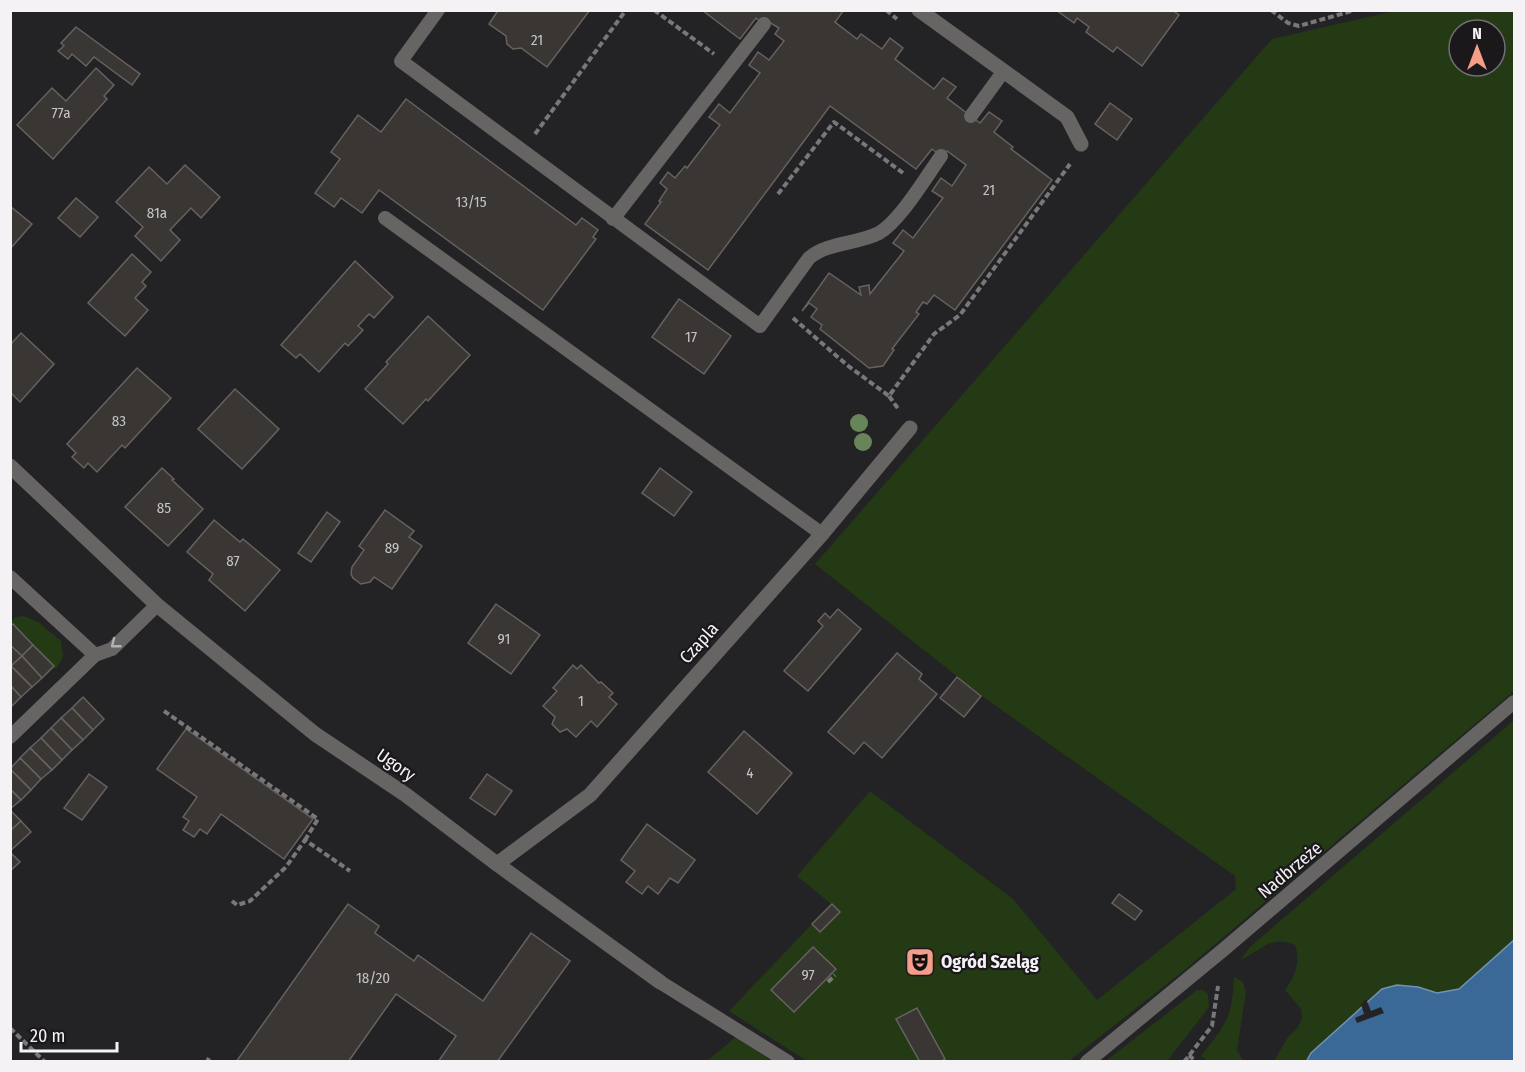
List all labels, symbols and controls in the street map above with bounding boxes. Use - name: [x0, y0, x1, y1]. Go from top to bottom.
- north arrow: [1447, 18, 1507, 78]
- text: N: [1472, 24, 1482, 43]
- house number: 21: [531, 31, 543, 49]
- house number: 77a: [51, 104, 71, 122]
- house number: 21: [983, 181, 995, 199]
- house number: 13/15: [455, 193, 487, 211]
- house number: 81a: [147, 204, 167, 222]
- house number: 17: [685, 328, 697, 346]
- house number: 83: [112, 412, 126, 430]
- house number: 85: [157, 499, 171, 517]
- house number: 89: [385, 539, 399, 557]
- house number: 87: [226, 552, 240, 570]
- street label: Czapla: [675, 618, 723, 668]
- house number: 91: [498, 630, 510, 648]
- one-way arrow: [111, 637, 122, 648]
- house number: 1: [578, 692, 584, 710]
- street label: Ugory: [372, 744, 420, 786]
- house number: 4: [746, 764, 754, 782]
- street label: Nadbrzeże: [1254, 837, 1327, 903]
- theatre icon: Ogród Szeląg: [904, 946, 936, 978]
- place label: Ogród Szeląg: [941, 951, 1039, 973]
- house number: 97: [801, 966, 815, 984]
- house number: 18/20: [356, 969, 390, 987]
- scale bar: [21, 1015, 117, 1053]
- text: 20 m: [30, 1025, 65, 1047]

